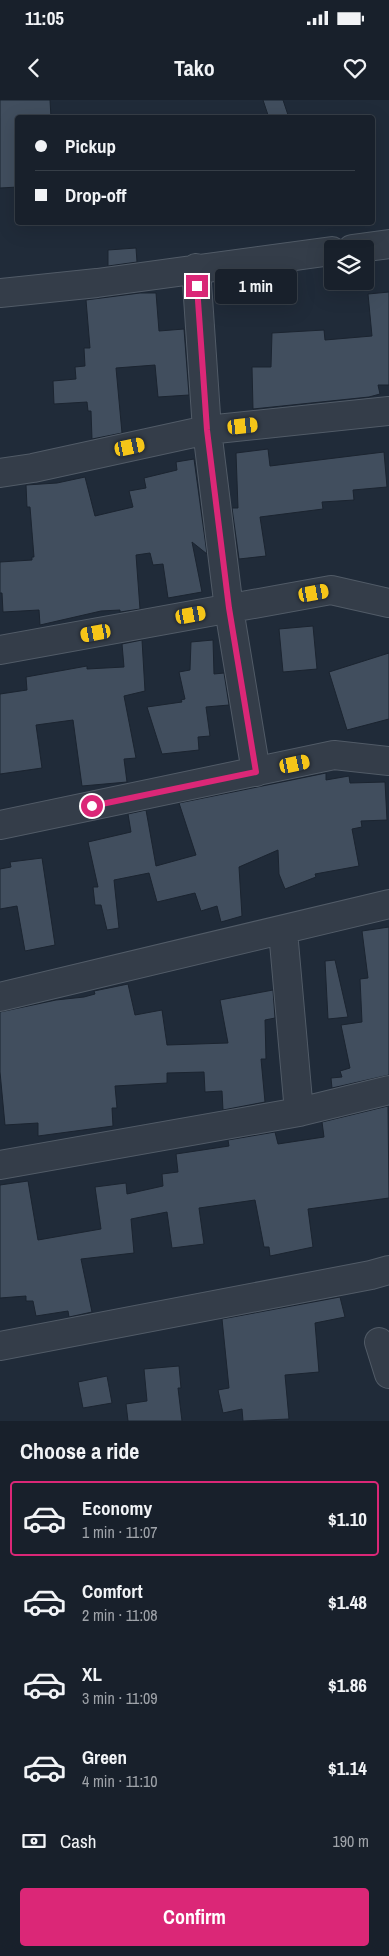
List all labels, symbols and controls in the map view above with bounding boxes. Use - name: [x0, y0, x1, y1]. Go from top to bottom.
- text: 11:05: [25, 5, 64, 31]
- text: Tako: [174, 53, 215, 83]
- icon: back: [20, 54, 48, 82]
- icon: heart: [341, 54, 369, 82]
- text: Pickup: [65, 133, 116, 159]
- text: Drop-off: [65, 182, 126, 208]
- map controls: [324, 240, 374, 290]
- button: layers: [324, 240, 374, 290]
- callout: 1 min: [214, 268, 297, 304]
- route end: [186, 275, 208, 297]
- text: 1 min: [239, 275, 273, 297]
- car: [227, 417, 258, 435]
- car: [113, 437, 146, 457]
- car: [297, 583, 330, 603]
- car: [174, 605, 207, 625]
- car: [79, 623, 112, 643]
- car: [278, 754, 311, 774]
- route start: [81, 795, 103, 817]
- text: Choose a ride: [20, 1436, 139, 1466]
- text: Economy: [82, 1495, 152, 1521]
- icon: car: [22, 1496, 67, 1541]
- text: $1.10: [328, 1506, 367, 1532]
- text: 1 min · 11:07: [82, 1521, 158, 1543]
- text: Comfort: [82, 1578, 143, 1604]
- icon: car: [22, 1579, 67, 1624]
- text: $1.48: [328, 1589, 367, 1615]
- text: 2 min · 11:08: [82, 1604, 158, 1626]
- text: XL: [82, 1661, 102, 1687]
- icon: car: [22, 1662, 67, 1707]
- text: $1.86: [328, 1672, 367, 1698]
- text: 3 min · 11:09: [82, 1687, 158, 1709]
- text: Green: [82, 1744, 127, 1770]
- icon: car: [22, 1745, 67, 1790]
- text: $1.14: [328, 1755, 367, 1781]
- text: 4 min · 11:10: [82, 1770, 158, 1792]
- icon: cash: [20, 1827, 48, 1855]
- text: Cash: [60, 1828, 96, 1854]
- text: 190 m: [333, 1830, 369, 1852]
- button: Confirm: [20, 1888, 369, 1946]

